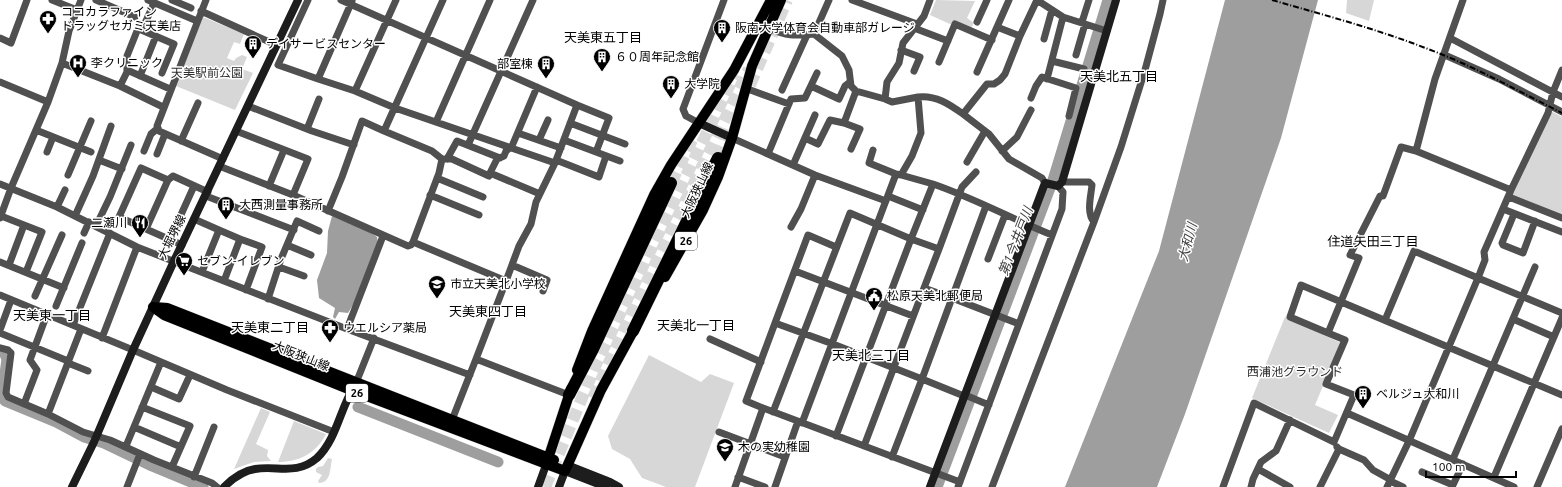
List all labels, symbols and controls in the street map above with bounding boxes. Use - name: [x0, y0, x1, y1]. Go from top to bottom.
- place label: ココカラファイン ドラッグセガミ天美店: [61, 5, 181, 32]
- pharmacy icon: ココカラファイン ドラッグセガミ天美店: [38, 9, 58, 34]
- building icon: 阪南大学体育会自動車部ガレージ: [712, 18, 732, 43]
- place label: 阪南大学体育会自動車部ガレージ: [735, 21, 915, 34]
- district label: 天美東五丁目: [564, 30, 642, 44]
- building icon: デイサービスセンター: [243, 34, 263, 59]
- place label: デイサービスセンター: [266, 37, 386, 50]
- building icon: ６０周年記念館: [592, 47, 612, 72]
- place label: ６０周年記念館: [615, 50, 699, 63]
- hospital icon: 李クリニック: [68, 53, 88, 78]
- building icon: 部室棟: [536, 54, 556, 79]
- place label: 李クリニック: [91, 56, 163, 69]
- place label: 部室棟: [497, 57, 533, 70]
- park label: 天美駅前公園: [171, 66, 243, 79]
- district label: 天美北五丁目: [1080, 69, 1158, 83]
- building icon: 大学院: [661, 74, 681, 99]
- place label: 大学院: [684, 77, 720, 90]
- street label: 大阪狭山線: [678, 160, 715, 220]
- building icon: 大西測量事務所: [216, 195, 236, 220]
- place label: 大西測量事務所: [239, 198, 323, 211]
- water label: 第1今井戸川: [996, 203, 1035, 277]
- street label: 大堀堺線: [155, 212, 188, 261]
- restaurant icon: 二瀬川: [130, 213, 150, 238]
- place label: 二瀬川: [91, 216, 127, 229]
- water label: 大和川: [1175, 219, 1199, 263]
- road number: 26: [675, 232, 697, 250]
- district label: 住道矢田三丁目: [1327, 234, 1419, 248]
- supermarket icon: セブン-イレブン: [174, 251, 194, 276]
- place label: セブン-イレブン: [197, 254, 284, 267]
- school or university icon: 市立天美北小学校: [427, 274, 447, 299]
- place label: 市立天美北小学校: [450, 277, 546, 290]
- public building icon: 松原天美北郵便局: [864, 286, 884, 311]
- place label: 松原天美北郵便局: [887, 289, 983, 302]
- district label: 天美東四丁目: [449, 304, 527, 318]
- district label: 天美東一丁目: [13, 308, 91, 322]
- pharmacy icon: ウエルシア薬局: [320, 318, 340, 343]
- district label: 天美北一丁目: [657, 318, 735, 332]
- district label: 天美東二丁目: [231, 320, 309, 334]
- place label: ウエルシア薬局: [343, 321, 427, 334]
- street label: 大阪狭山線: [271, 338, 331, 373]
- district label: 天美北三丁目: [832, 348, 910, 362]
- park label: 西浦池グラウンド: [1247, 365, 1343, 378]
- road number: 26: [346, 384, 368, 402]
- building icon: ベルジュ大和川: [1353, 384, 1373, 409]
- place label: ベルジュ大和川: [1376, 387, 1459, 400]
- school or university icon: 木の実幼稚園: [715, 437, 735, 462]
- place label: 木の実幼稚園: [738, 440, 810, 453]
- scale bar: [1426, 453, 1516, 479]
- text: 100 m: [1432, 460, 1465, 473]

